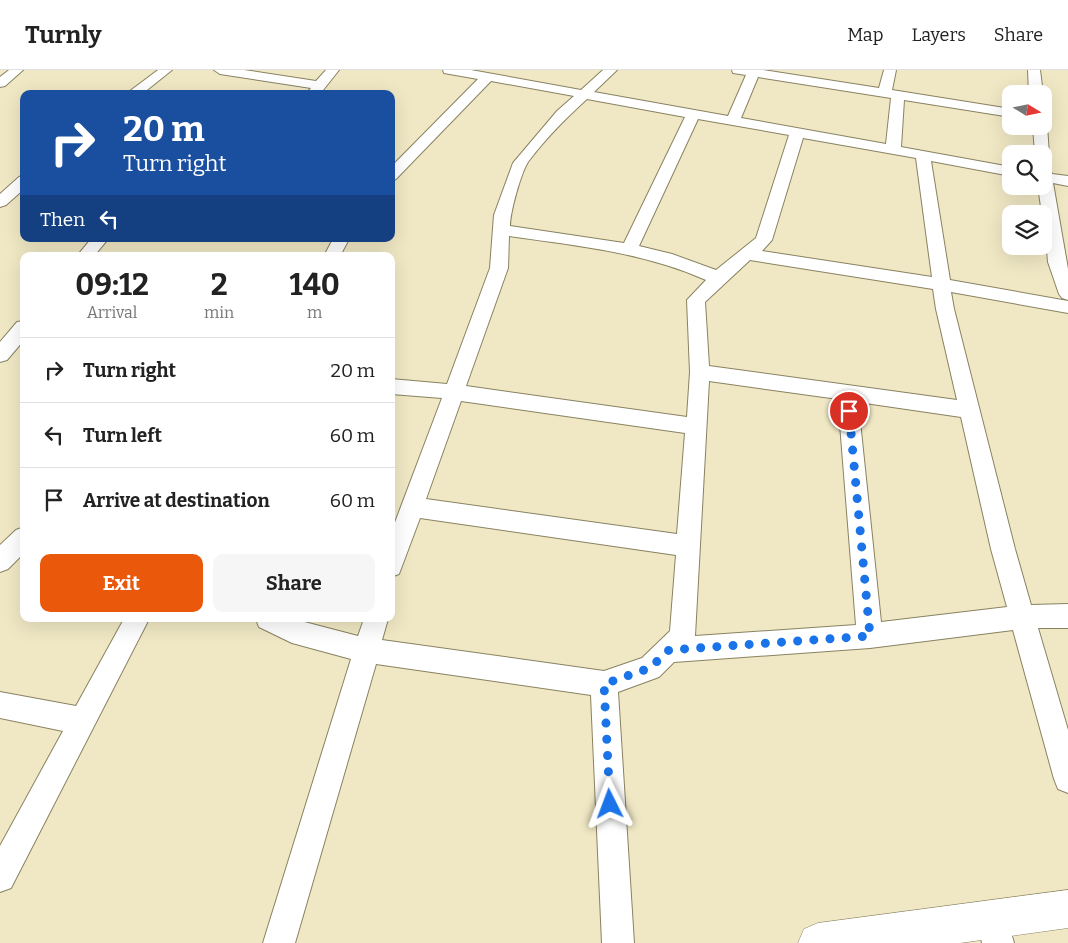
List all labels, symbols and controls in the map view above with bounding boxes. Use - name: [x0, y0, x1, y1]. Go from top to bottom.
- text: Turnly: [25, 21, 102, 49]
- text: Map: [847, 24, 883, 46]
- text: Layers: [911, 24, 966, 46]
- text: Share: [994, 24, 1043, 46]
- north arrow: [1002, 85, 1052, 135]
- map controls: [1002, 85, 1052, 255]
- text: 20 m: [123, 108, 205, 150]
- icon: right: [40, 110, 105, 175]
- button: search: [1002, 145, 1052, 195]
- text: Turn right: [123, 150, 226, 177]
- icon: left: [95, 205, 123, 233]
- button: layers: [1002, 205, 1052, 255]
- text: Then: [40, 208, 85, 231]
- text: 09:12: [75, 267, 149, 303]
- text: 2: [211, 267, 228, 303]
- text: 140: [289, 267, 340, 303]
- text: Arrival: [87, 303, 137, 322]
- text: min: [204, 303, 234, 322]
- text: m: [307, 303, 322, 322]
- icon: right: [40, 356, 68, 384]
- text: Turn right: [83, 359, 176, 382]
- text: 20 m: [331, 359, 375, 382]
- pin: [828, 390, 870, 432]
- icon: arrive: [835, 397, 863, 425]
- icon: left: [40, 421, 68, 449]
- text: Turn left: [83, 424, 162, 447]
- text: 60 m: [330, 424, 375, 447]
- icon: arrive: [40, 486, 68, 514]
- text: Arrive at destination: [83, 489, 270, 512]
- text: 60 m: [330, 489, 375, 512]
- button: Exit: [40, 554, 203, 612]
- button: Share: [213, 554, 375, 612]
- position arrow: [583, 777, 635, 829]

